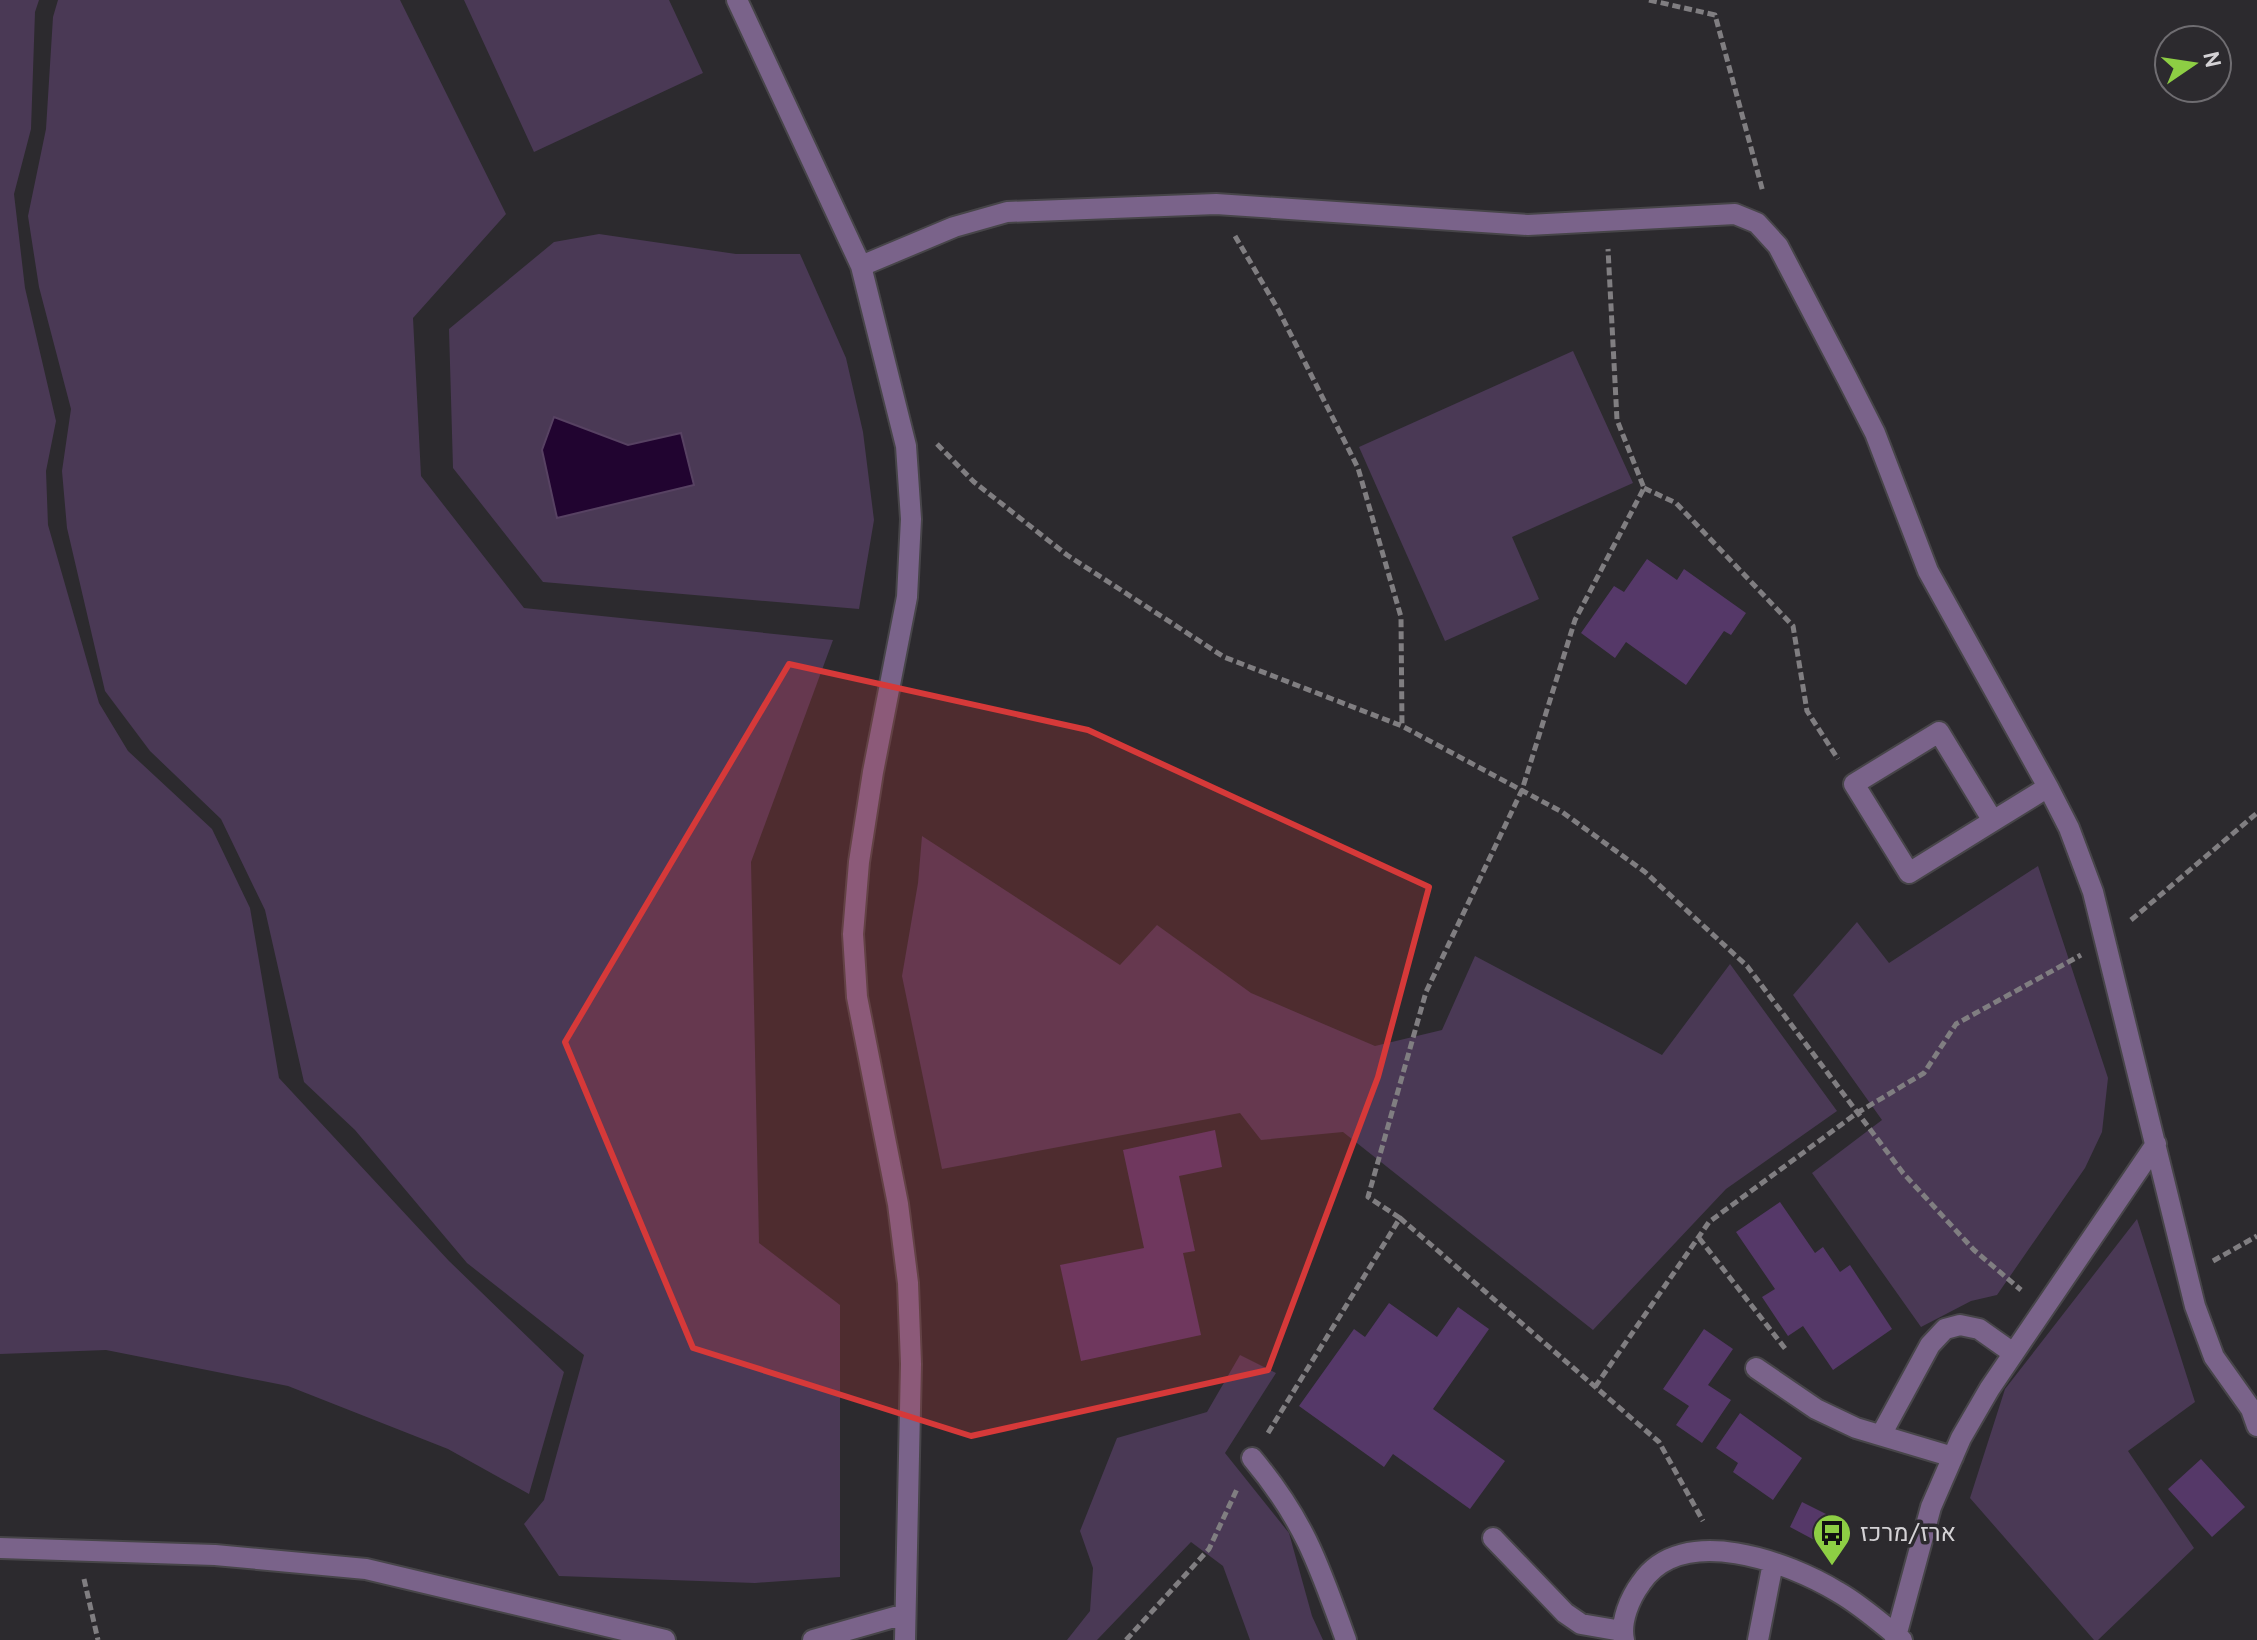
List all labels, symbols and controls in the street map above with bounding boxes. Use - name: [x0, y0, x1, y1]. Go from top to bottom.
- north arrow: [2153, 24, 2233, 104]
- text: N: [2195, 49, 2225, 71]
- bus stop icon: ארז/מרכז: [1811, 1512, 1853, 1567]
- place label: ארז/מרכז: [1860, 1520, 1956, 1550]

